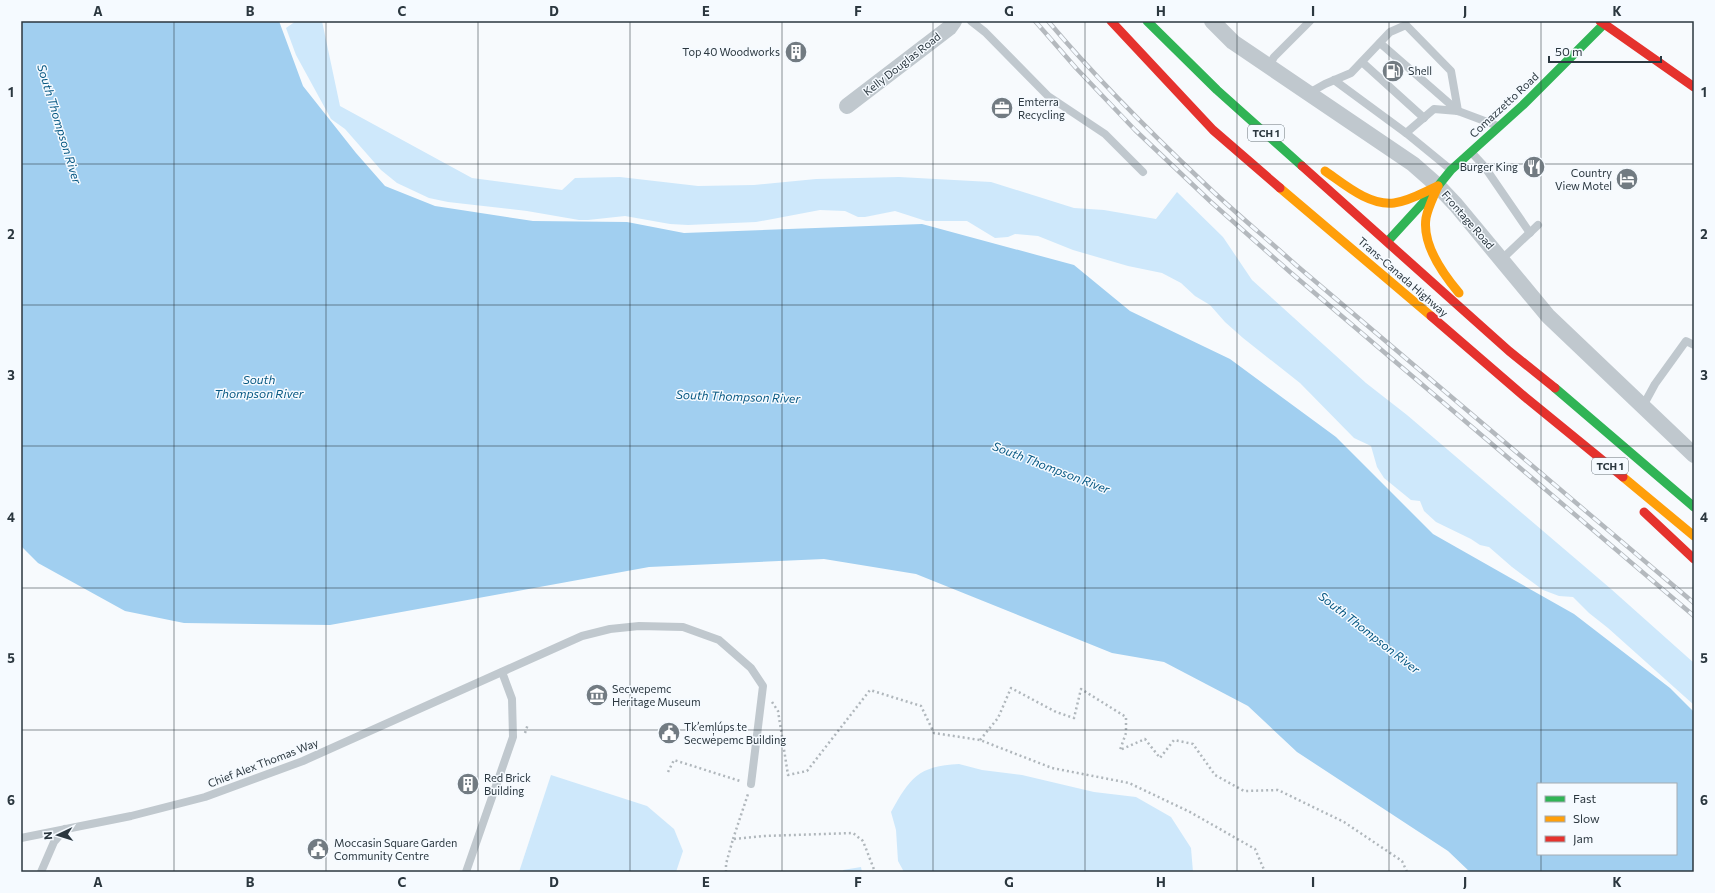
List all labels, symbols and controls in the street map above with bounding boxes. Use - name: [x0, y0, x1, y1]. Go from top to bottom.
- text: A: [93, 3, 103, 19]
- text: B: [246, 3, 255, 19]
- text: C: [398, 3, 407, 19]
- text: D: [549, 3, 559, 19]
- text: E: [702, 3, 710, 19]
- text: F: [854, 3, 862, 19]
- text: G: [1004, 3, 1014, 19]
- text: H: [1156, 3, 1166, 19]
- text: I: [1311, 3, 1315, 19]
- text: J: [1463, 3, 1467, 19]
- text: K: [1612, 3, 1622, 19]
- street label: Kelly Douglas Road: [861, 29, 943, 98]
- scale bar: [1549, 38, 1661, 64]
- building icon: Top 40 Woodworks: [783, 39, 809, 65]
- text: 50 m: [1555, 44, 1583, 58]
- place label: Top 40 Woodworks: [682, 45, 780, 58]
- fuel station icon: Shell: [1380, 58, 1406, 84]
- water label: South Thompson River: [35, 62, 85, 186]
- place label: Shell: [1408, 64, 1432, 77]
- street label: Comazzetto Road: [1467, 69, 1541, 140]
- text: 1: [8, 84, 14, 100]
- text: 1: [1701, 84, 1707, 100]
- office icon: Emterra Recycling: [989, 95, 1015, 121]
- place label: Emterra Recycling: [1018, 95, 1065, 121]
- road number: TCH 1: [1248, 125, 1284, 141]
- restaurant icon: Burger King: [1521, 154, 1547, 180]
- place label: Burger King: [1460, 160, 1518, 173]
- place label: Country View Motel: [1555, 166, 1612, 192]
- hotel icon: Country View Motel: [1614, 166, 1640, 192]
- street label: Frontage Road: [1440, 188, 1497, 251]
- text: 2: [7, 226, 15, 242]
- text: 2: [1700, 226, 1708, 242]
- street label: Trans-Canada Highway: [1356, 234, 1451, 319]
- text: 3: [7, 367, 15, 383]
- text: 3: [1700, 367, 1708, 383]
- water label: South Thompson River: [214, 372, 305, 400]
- water label: South Thompson River: [676, 387, 802, 405]
- water label: South Thompson River: [991, 438, 1113, 496]
- road number: TCH 1: [1592, 458, 1628, 474]
- text: 4: [7, 509, 15, 525]
- text: 4: [1700, 509, 1708, 525]
- water label: South Thompson River: [1316, 588, 1424, 677]
- text: 5: [7, 650, 15, 666]
- text: 5: [1700, 650, 1708, 666]
- museum icon: Secwepemc Heritage Museum: [584, 682, 610, 708]
- place label: Secwepemc Heritage Museum: [612, 682, 701, 708]
- public building icon: Tk’emlúps te Secwe̓pemc Building: [656, 720, 682, 746]
- place label: Tk’emlúps te Secwe̓pemc Building: [684, 720, 786, 746]
- street label: Chief Alex Thomas Way: [206, 735, 320, 790]
- building icon: Red Brick Building: [455, 771, 481, 797]
- place label: Red Brick Building: [484, 771, 531, 797]
- legend: [1537, 783, 1677, 855]
- text: Fast: [1573, 791, 1596, 805]
- text: 6: [7, 792, 15, 808]
- text: 6: [1700, 792, 1708, 808]
- text: Slow: [1573, 811, 1600, 825]
- north arrow: [38, 815, 78, 855]
- text: N: [41, 831, 54, 840]
- text: Jam: [1573, 831, 1593, 846]
- public building icon: Moccasin Square Garden Community Centre: [305, 836, 331, 862]
- place label: Moccasin Square Garden Community Centre: [334, 836, 457, 862]
- text: A: [93, 874, 103, 890]
- text: B: [246, 874, 255, 890]
- text: C: [398, 874, 407, 890]
- text: D: [549, 874, 559, 890]
- text: E: [702, 874, 710, 890]
- text: F: [854, 874, 862, 890]
- text: G: [1004, 874, 1014, 890]
- text: H: [1156, 874, 1166, 890]
- text: I: [1311, 874, 1315, 890]
- text: J: [1463, 874, 1467, 890]
- text: K: [1612, 874, 1622, 890]

